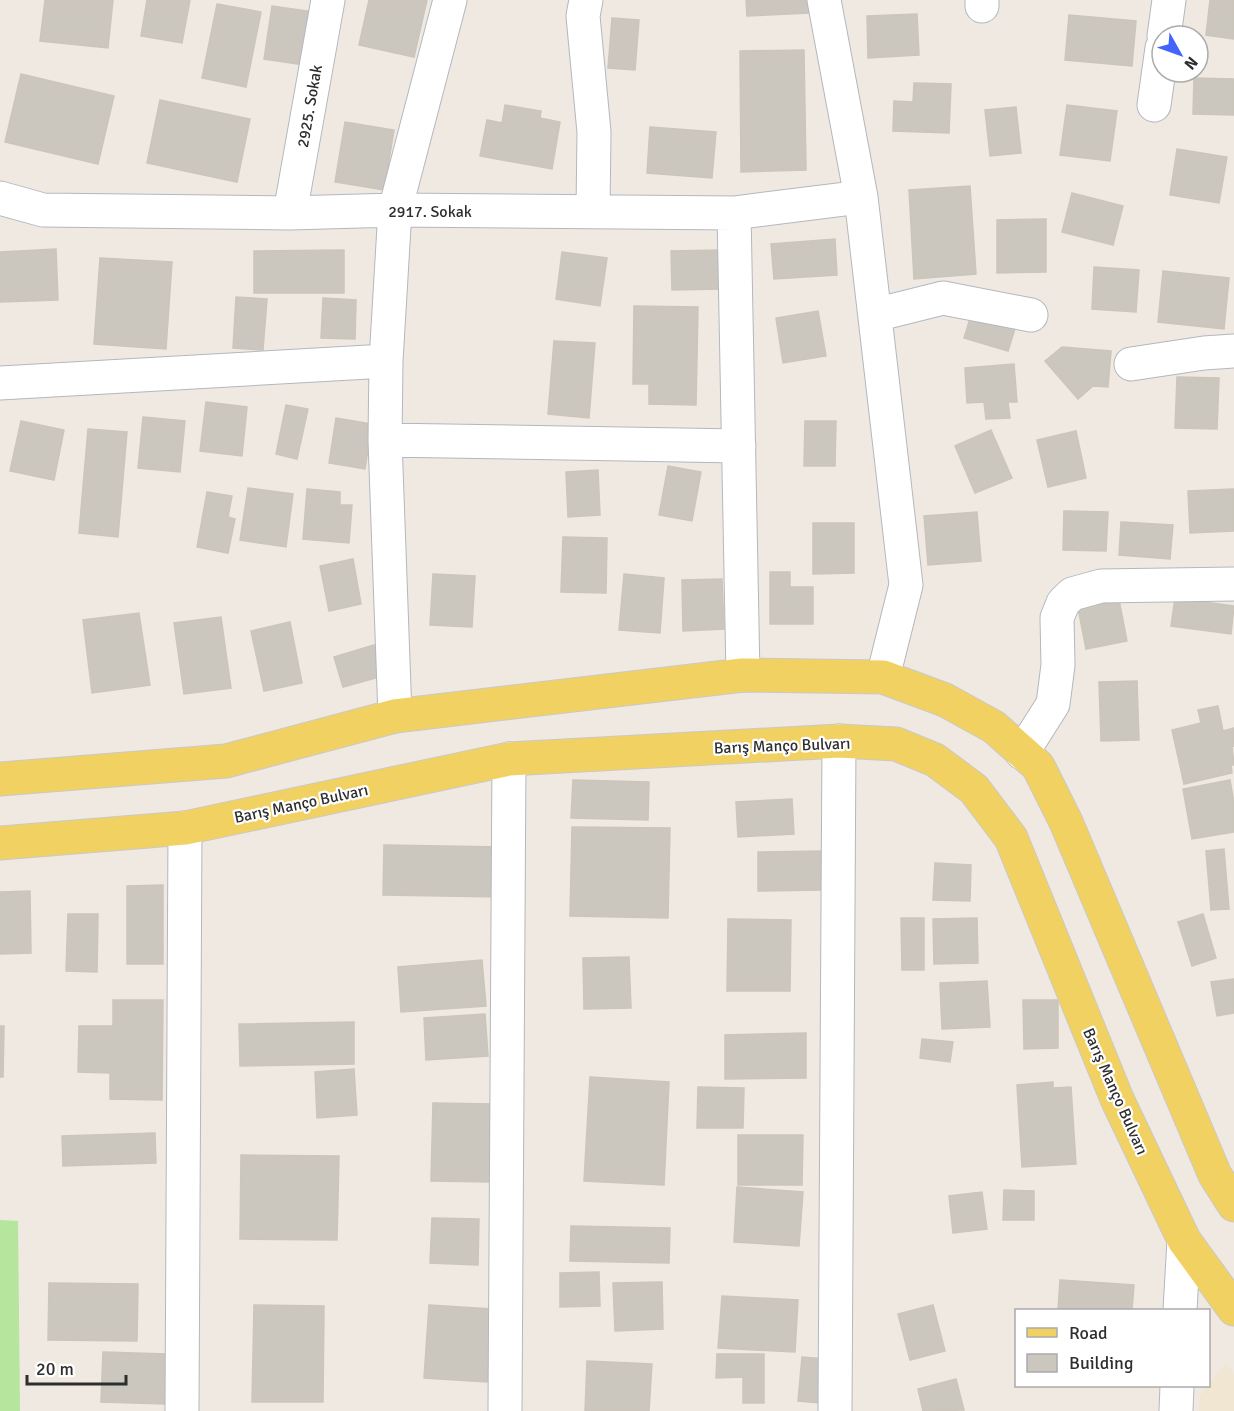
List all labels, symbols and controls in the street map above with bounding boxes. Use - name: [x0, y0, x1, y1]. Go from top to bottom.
- north arrow: [1150, 24, 1210, 84]
- text: N: [1179, 52, 1202, 74]
- street label: 2925. Sokak: [293, 63, 327, 149]
- street label: 2917. Sokak: [388, 202, 472, 222]
- street label: Barış Manço Bulvarı: [713, 734, 851, 758]
- street label: Barış Manço Bulvarı: [232, 780, 370, 828]
- street label: Barış Manço Bulvarı: [1078, 1025, 1152, 1158]
- legend: [1015, 1309, 1210, 1387]
- text: Road: [1069, 1322, 1108, 1344]
- scale bar: [27, 1348, 126, 1386]
- text: Building: [1069, 1352, 1133, 1374]
- text: 20 m: [36, 1358, 74, 1380]

